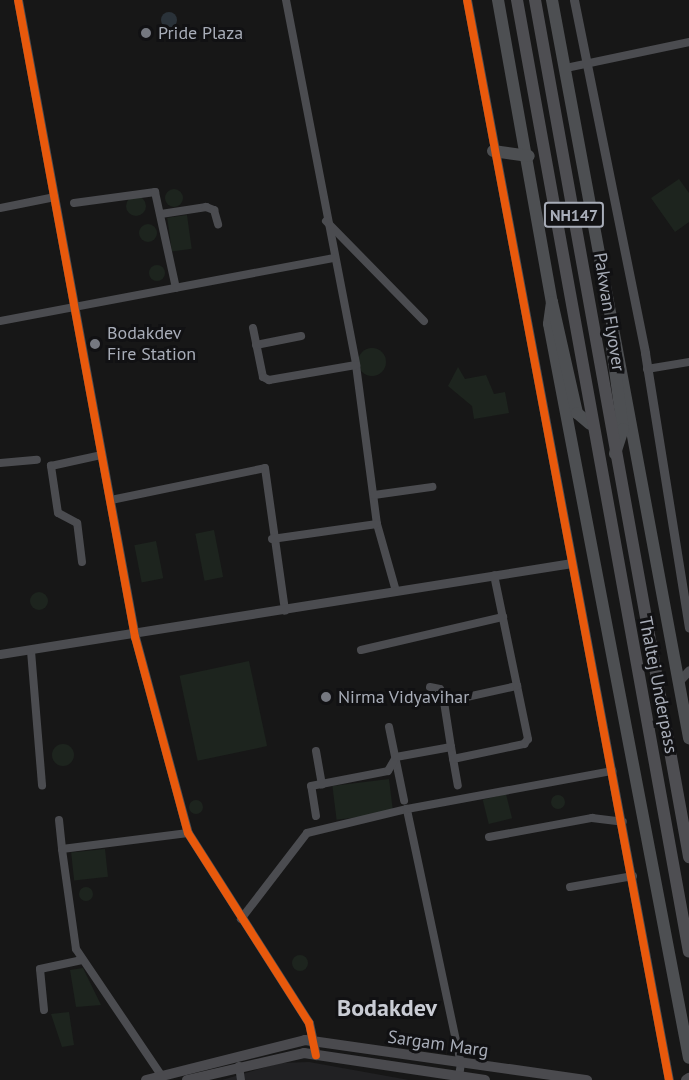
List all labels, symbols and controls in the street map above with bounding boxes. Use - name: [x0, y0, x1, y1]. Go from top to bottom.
- place label: Pride Plaza: [158, 22, 243, 44]
- marker: Pride Plaza: [139, 26, 153, 40]
- road number: NH147: [542, 202, 606, 228]
- street label: Pakwan Flyover: [589, 251, 629, 373]
- place label: Bodakdev Fire Station: [107, 323, 196, 366]
- marker: Bodakdev Fire Station: [88, 337, 102, 351]
- street label: Thaltej Underpass: [634, 615, 682, 755]
- place label: Nirma Vidyavihar: [338, 686, 470, 708]
- marker: Nirma Vidyavihar: [319, 690, 333, 704]
- district label: Bodakdev: [337, 994, 437, 1022]
- street label: Sargam Marg: [386, 1026, 490, 1062]

